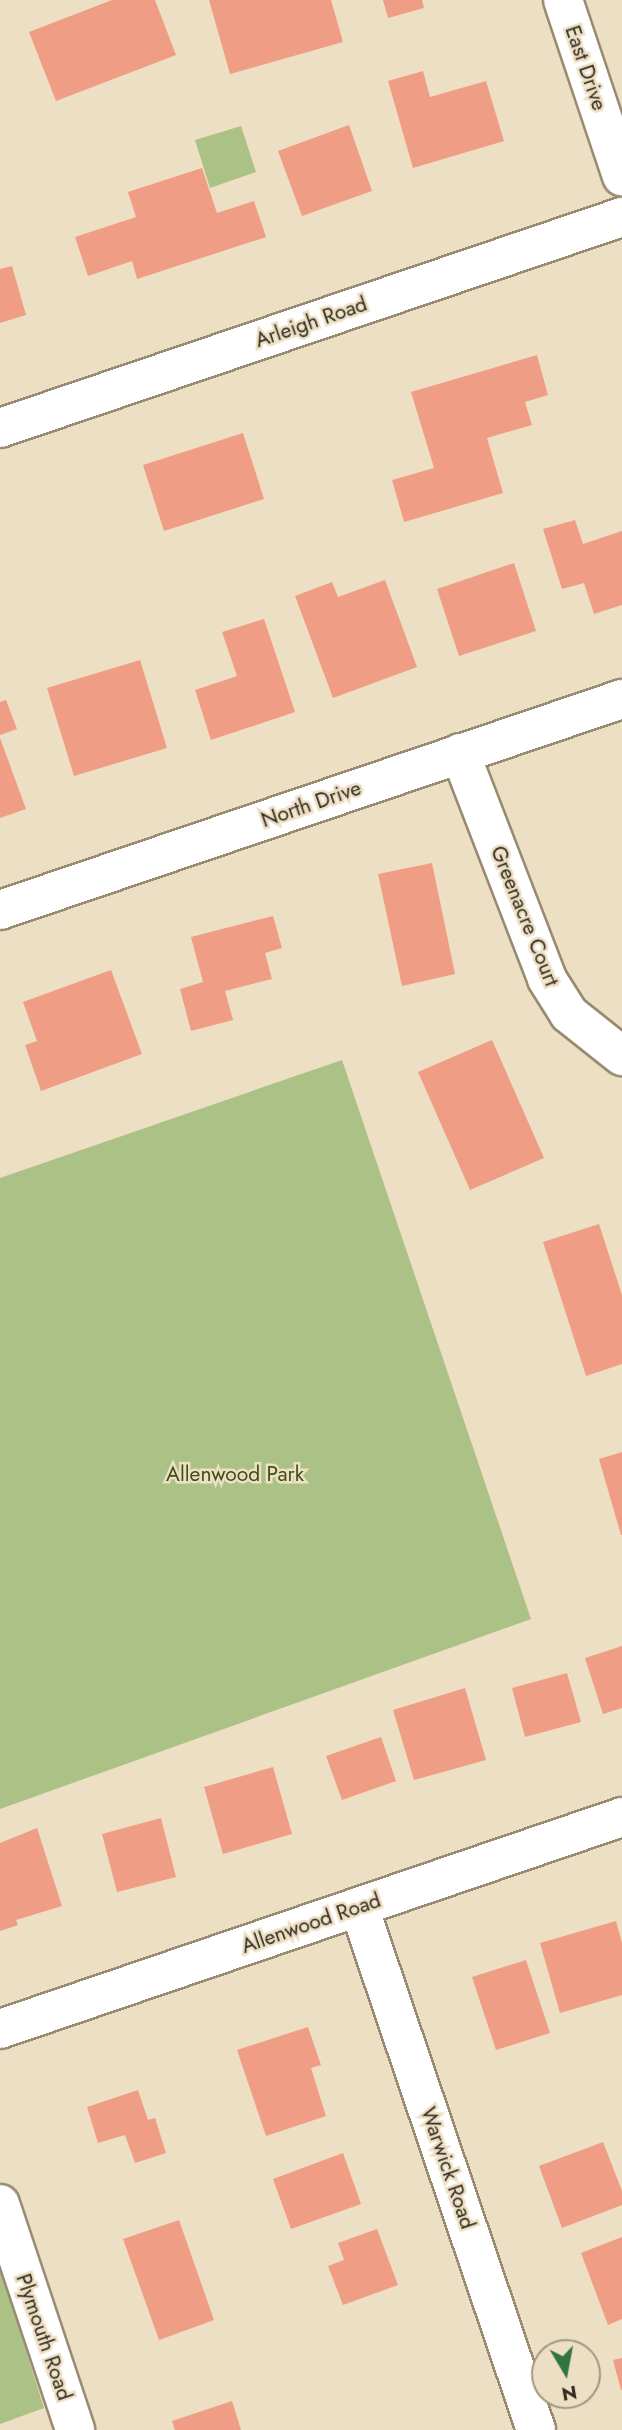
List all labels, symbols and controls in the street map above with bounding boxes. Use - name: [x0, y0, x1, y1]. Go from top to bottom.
- street label: East Drive: [560, 22, 612, 114]
- street label: Arleigh Road: [252, 291, 370, 353]
- street label: North Drive: [258, 775, 364, 833]
- street label: Greenacre Court: [485, 842, 565, 990]
- park label: Allenwood Park: [166, 1461, 304, 1487]
- street label: Allenwood Road: [238, 1887, 384, 1959]
- street label: Warwick Road: [415, 2104, 481, 2232]
- street label: Plymouth Road: [11, 2270, 77, 2404]
- north arrow: [531, 2339, 601, 2409]
- text: N: [560, 2379, 579, 2408]

